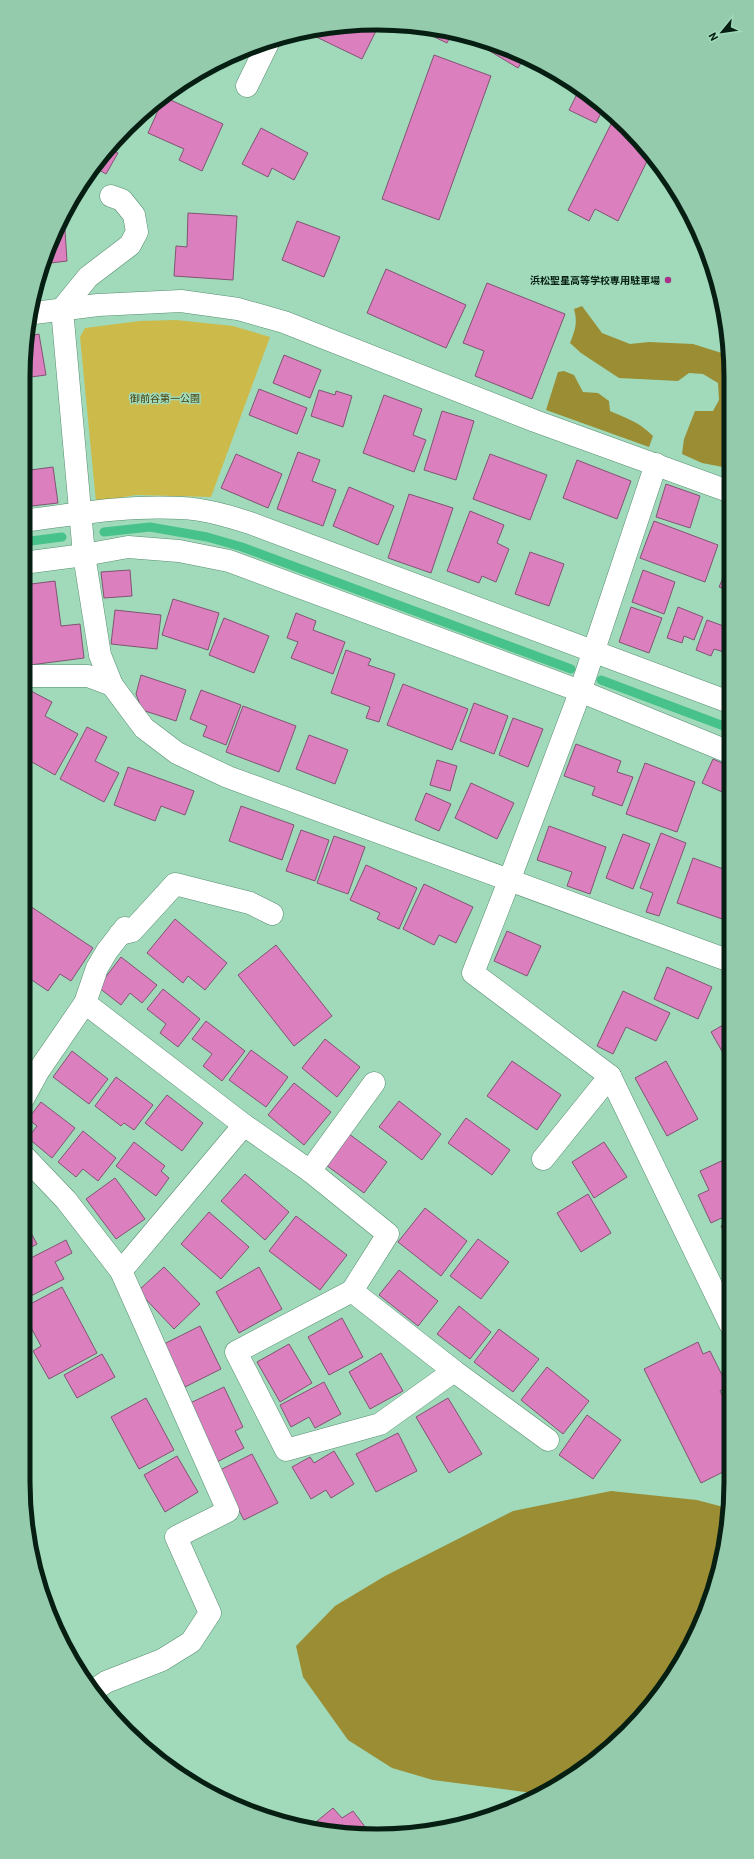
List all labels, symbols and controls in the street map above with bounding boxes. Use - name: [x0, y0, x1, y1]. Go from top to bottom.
- north arrow: [702, 12, 742, 52]
- text: N: [705, 31, 720, 43]
- place label: 浜松聖星高等学校専用駐車場: [530, 274, 660, 286]
- marker: 浜松聖星高等学校専用駐車場: [663, 275, 673, 285]
- park label: 御前谷第一公園: [130, 392, 200, 404]

